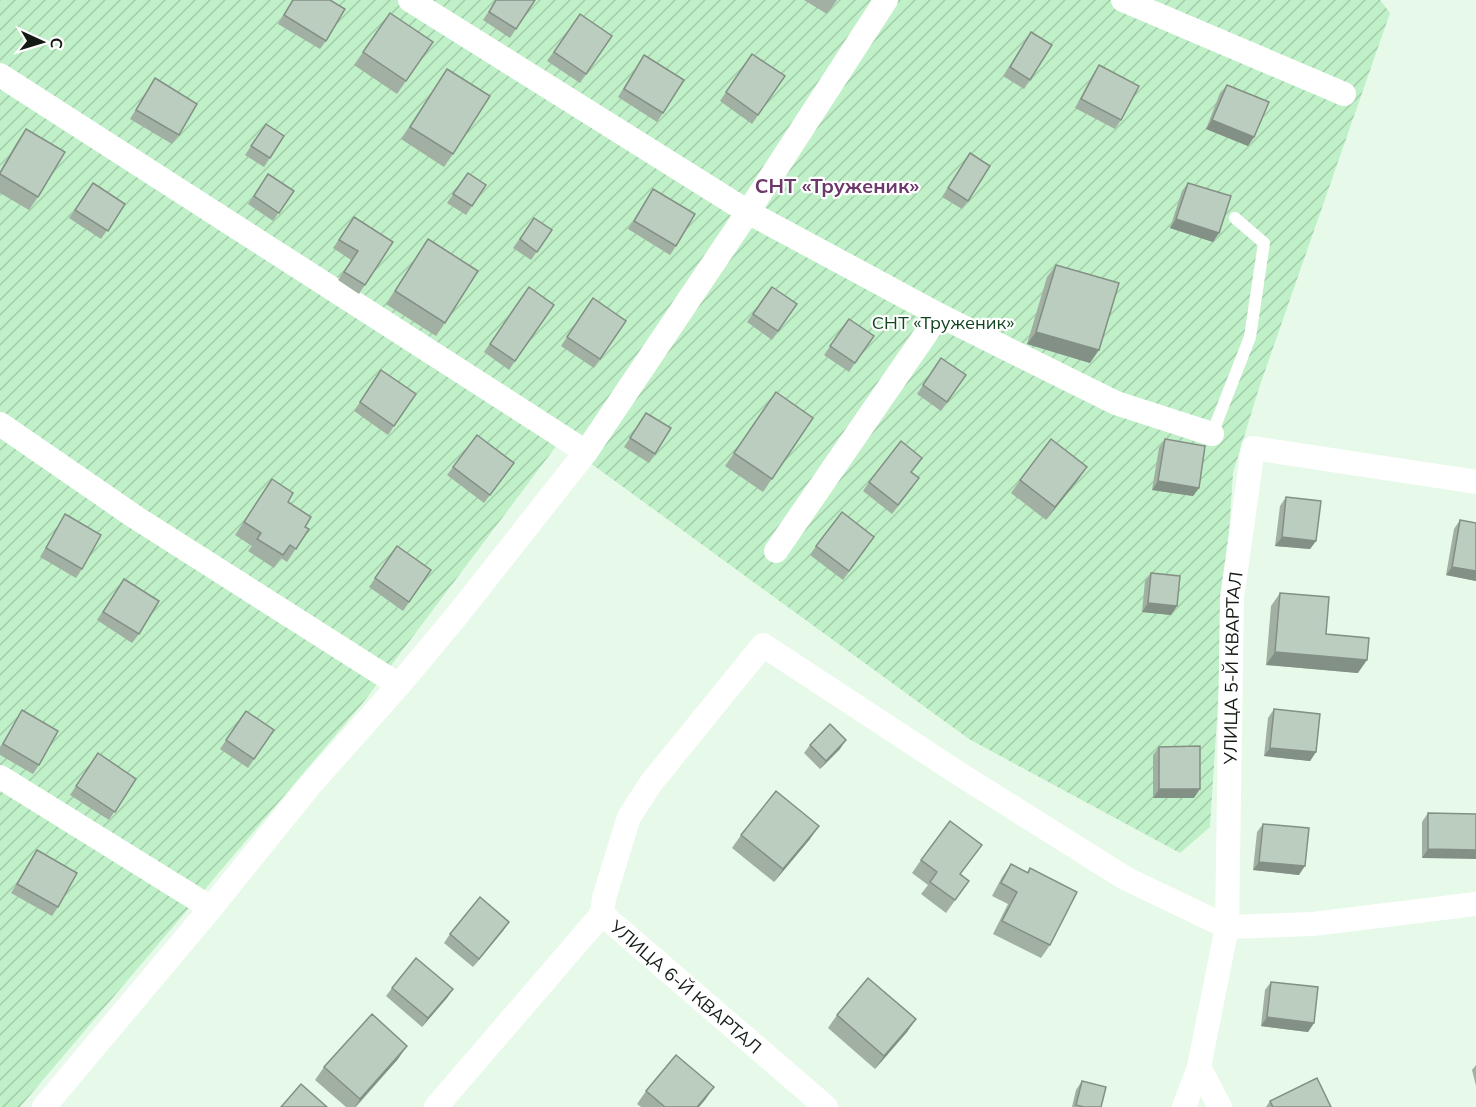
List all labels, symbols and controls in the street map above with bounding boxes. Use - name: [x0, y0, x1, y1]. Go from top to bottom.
- north arrow: [12, 12, 72, 72]
- text: С: [47, 37, 67, 49]
- district label: СНТ «Труженик»: [755, 173, 919, 198]
- park label: СНТ «Труженик»: [872, 311, 1014, 334]
- street label: УЛИЦА 5-Й КВАРТАЛ: [1218, 570, 1247, 766]
- street label: УЛИЦА 6-Й КВАРТАЛ: [605, 914, 767, 1058]

